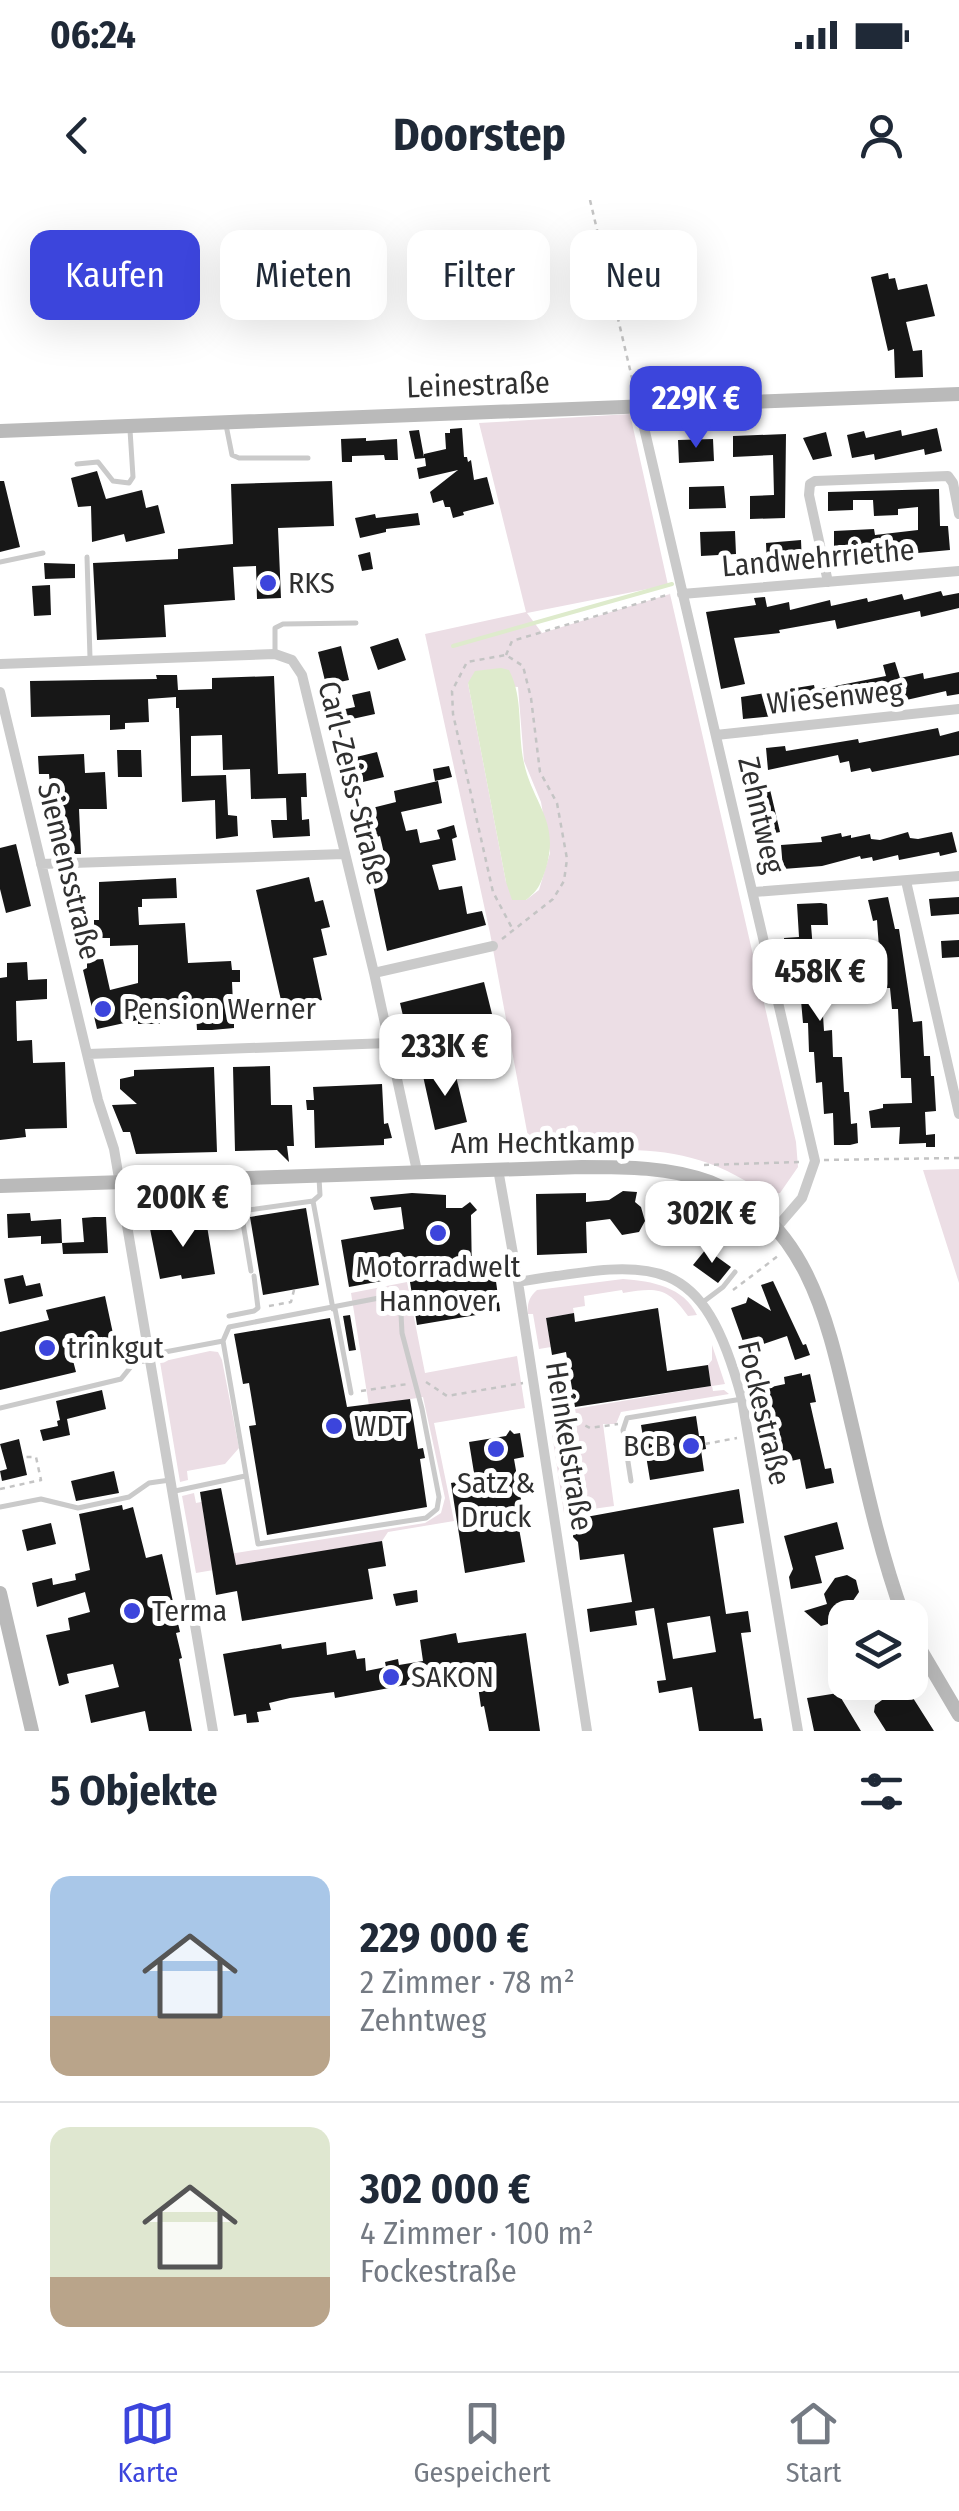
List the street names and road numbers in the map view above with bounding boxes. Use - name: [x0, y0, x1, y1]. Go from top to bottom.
- street label: Leinestraße: [406, 365, 550, 405]
- street label: Landwehrriethe: [720, 532, 916, 584]
- street label: Wiesenweg: [765, 672, 906, 722]
- street label: Carl-Zeiss-Straße: [310, 677, 396, 889]
- street label: Zehntweg: [730, 753, 792, 878]
- street label: Siemensstraße: [30, 779, 108, 963]
- street label: Am Hechtkamp: [451, 1125, 635, 1161]
- street label: Fockestraße: [730, 1337, 798, 1489]
- street label: Heinkelstraße: [538, 1359, 600, 1533]

